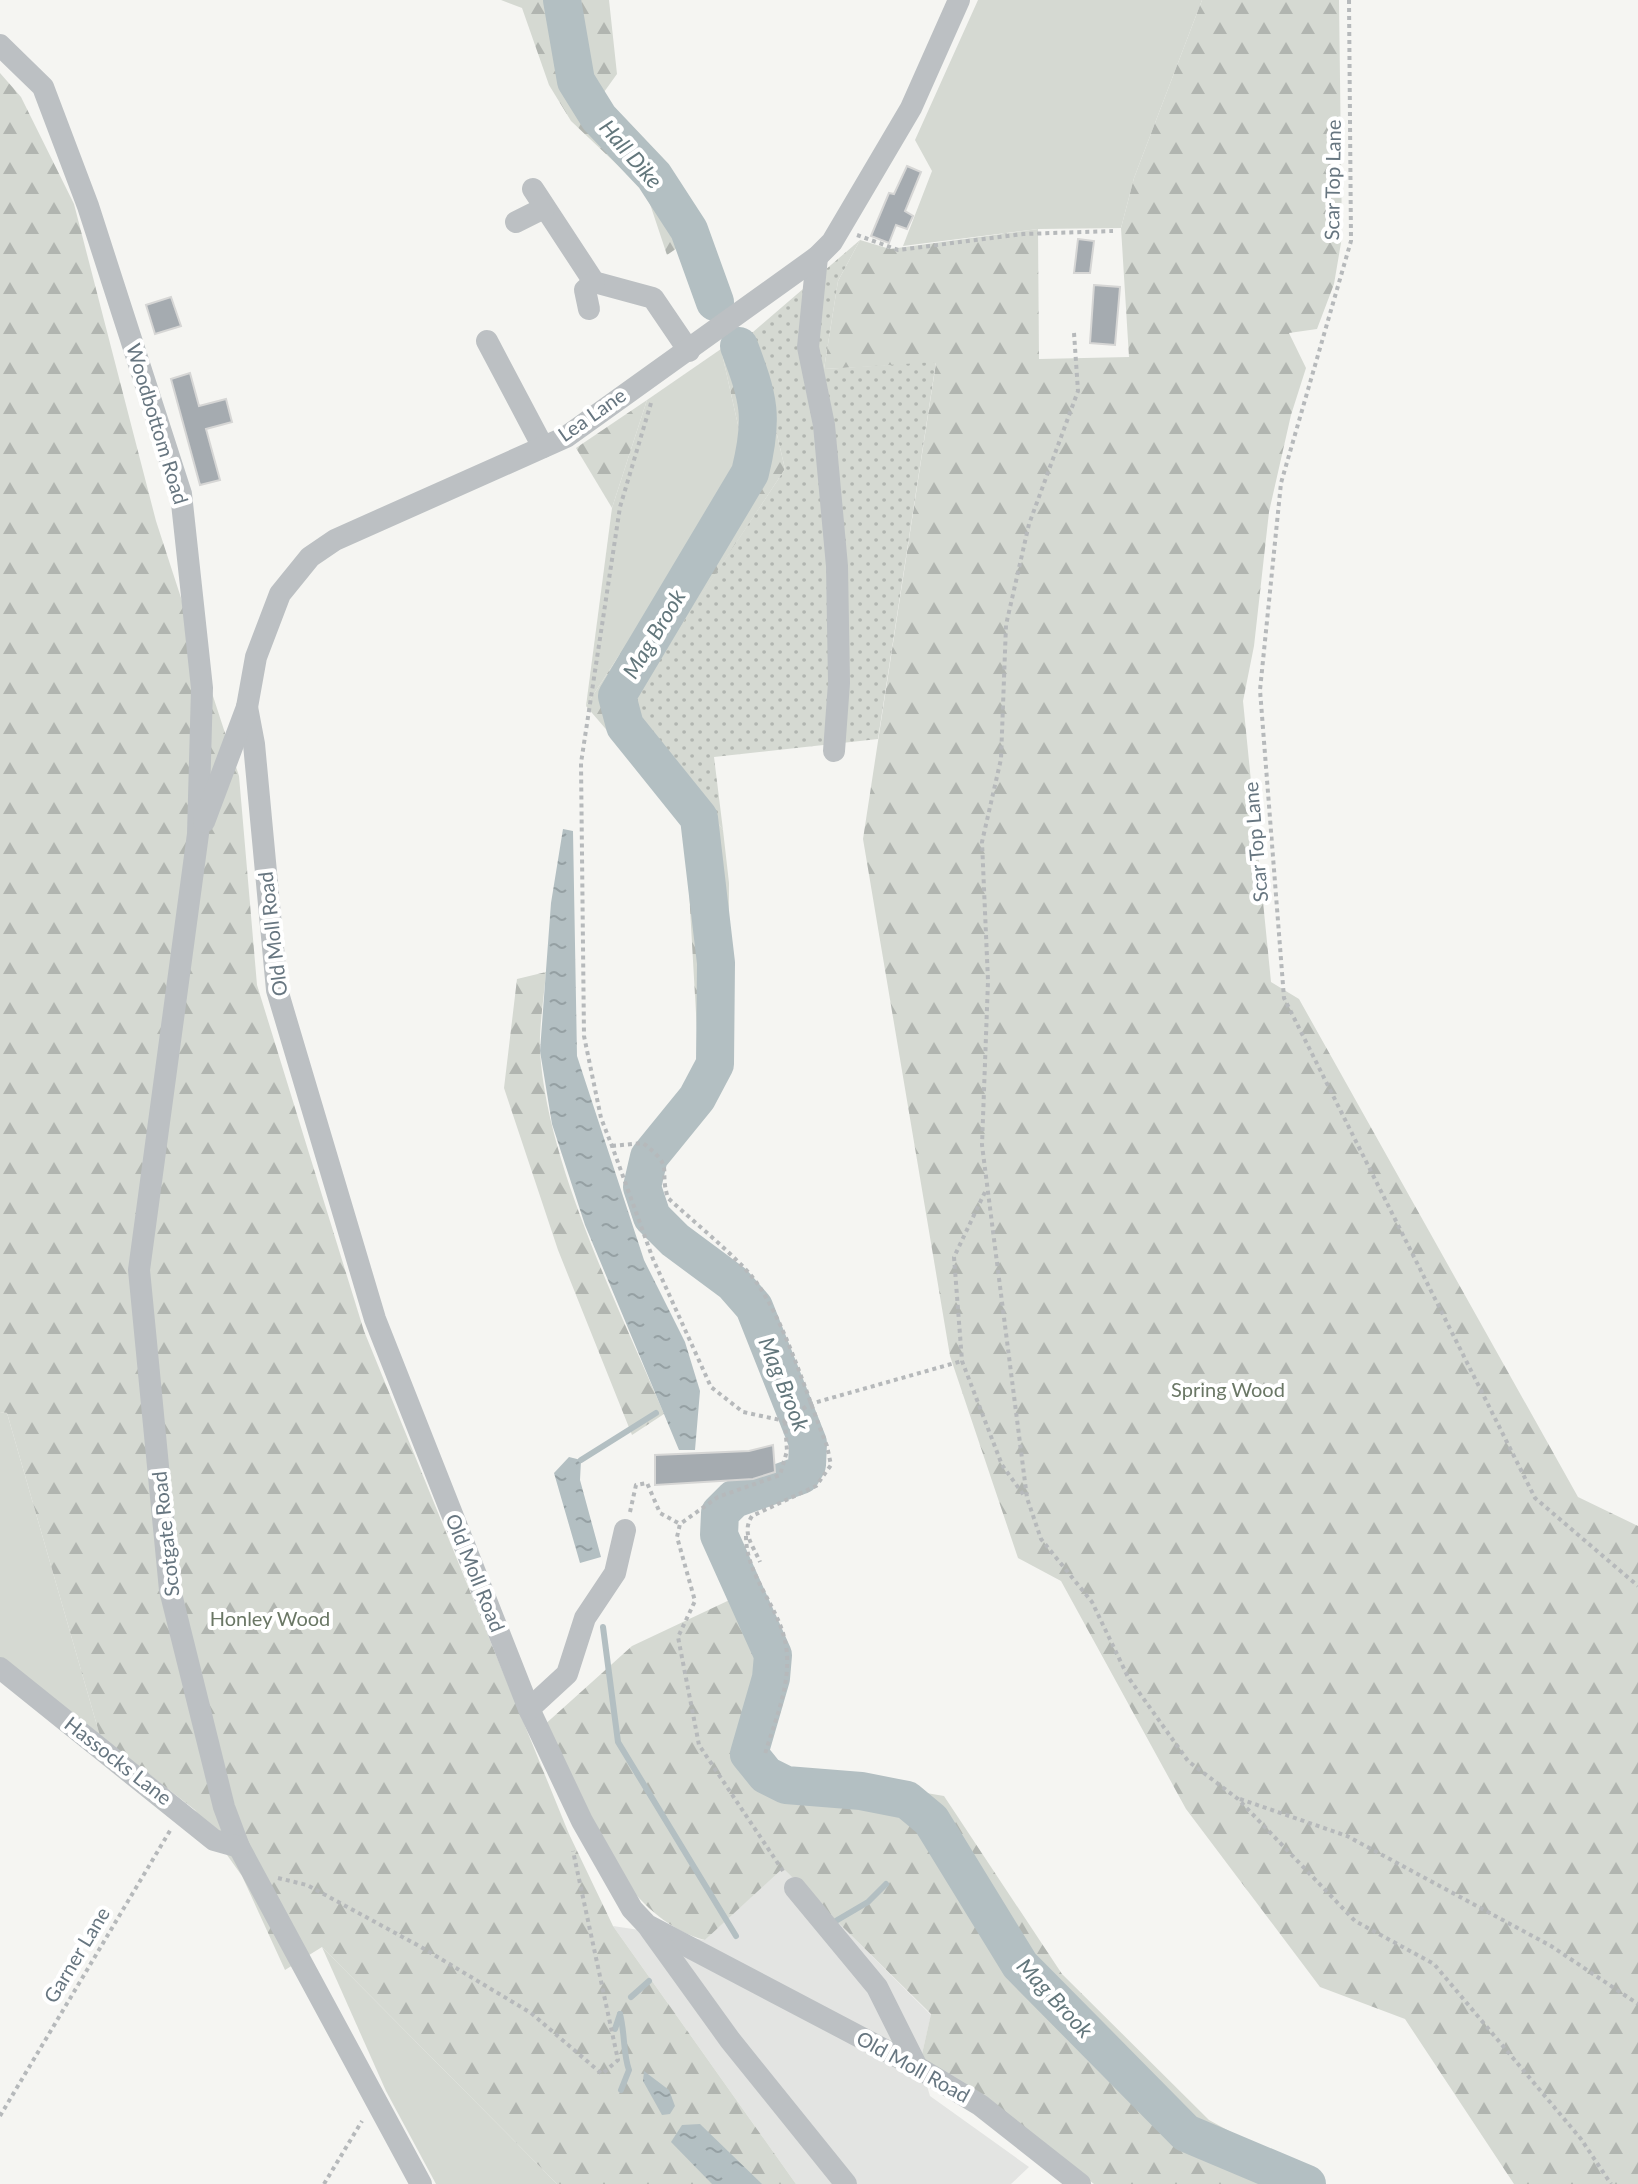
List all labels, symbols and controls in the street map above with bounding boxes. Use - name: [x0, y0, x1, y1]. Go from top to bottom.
- water label: Hall Dike: [594, 114, 669, 194]
- street label: Scar Top Lane: [1319, 119, 1345, 241]
- street label: Woodbottom Road: [122, 340, 194, 507]
- street label: Lea Lane: [553, 382, 630, 446]
- water label: Mag Brook: [616, 584, 691, 683]
- street label: Scar Top Lane: [1238, 781, 1272, 903]
- street label: Old Moll Road: [252, 870, 292, 998]
- water label: Mag Brook: [753, 1333, 816, 1435]
- park label: Spring Wood: [1171, 1377, 1285, 1401]
- street label: Scotgate Road: [146, 1470, 184, 1598]
- street label: Old Moll Road: [441, 1510, 511, 1635]
- park label: Honley Wood: [210, 1606, 330, 1630]
- street label: Hassocks Lane: [60, 1711, 177, 1809]
- street label: Garner Lane: [38, 1902, 114, 2007]
- water label: Mag Brook: [1012, 1952, 1099, 2044]
- street label: Old Moll Road: [853, 2025, 974, 2107]

